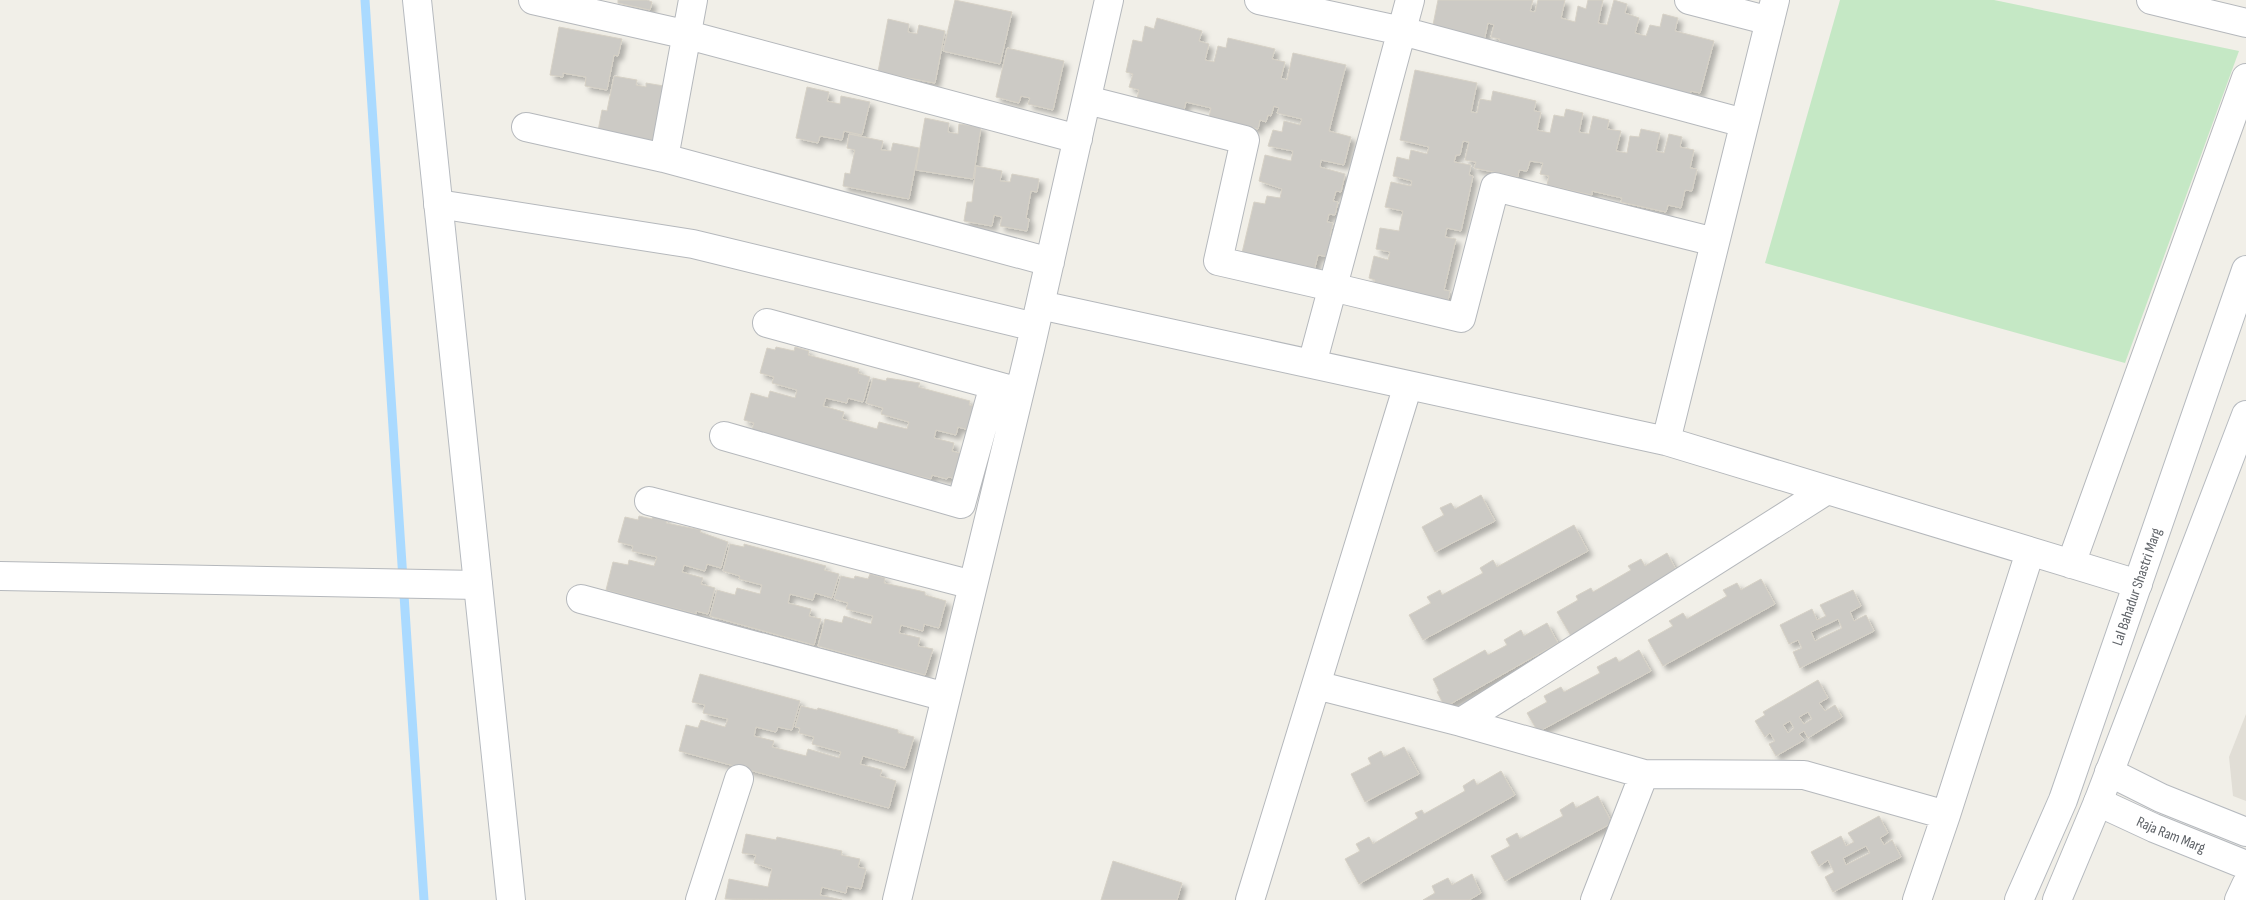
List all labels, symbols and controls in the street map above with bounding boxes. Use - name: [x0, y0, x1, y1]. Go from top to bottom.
- street label: Lal Bahadur Shastri Marg: [2108, 525, 2166, 648]
- street label: Raja Ram Marg: [2134, 812, 2208, 857]

